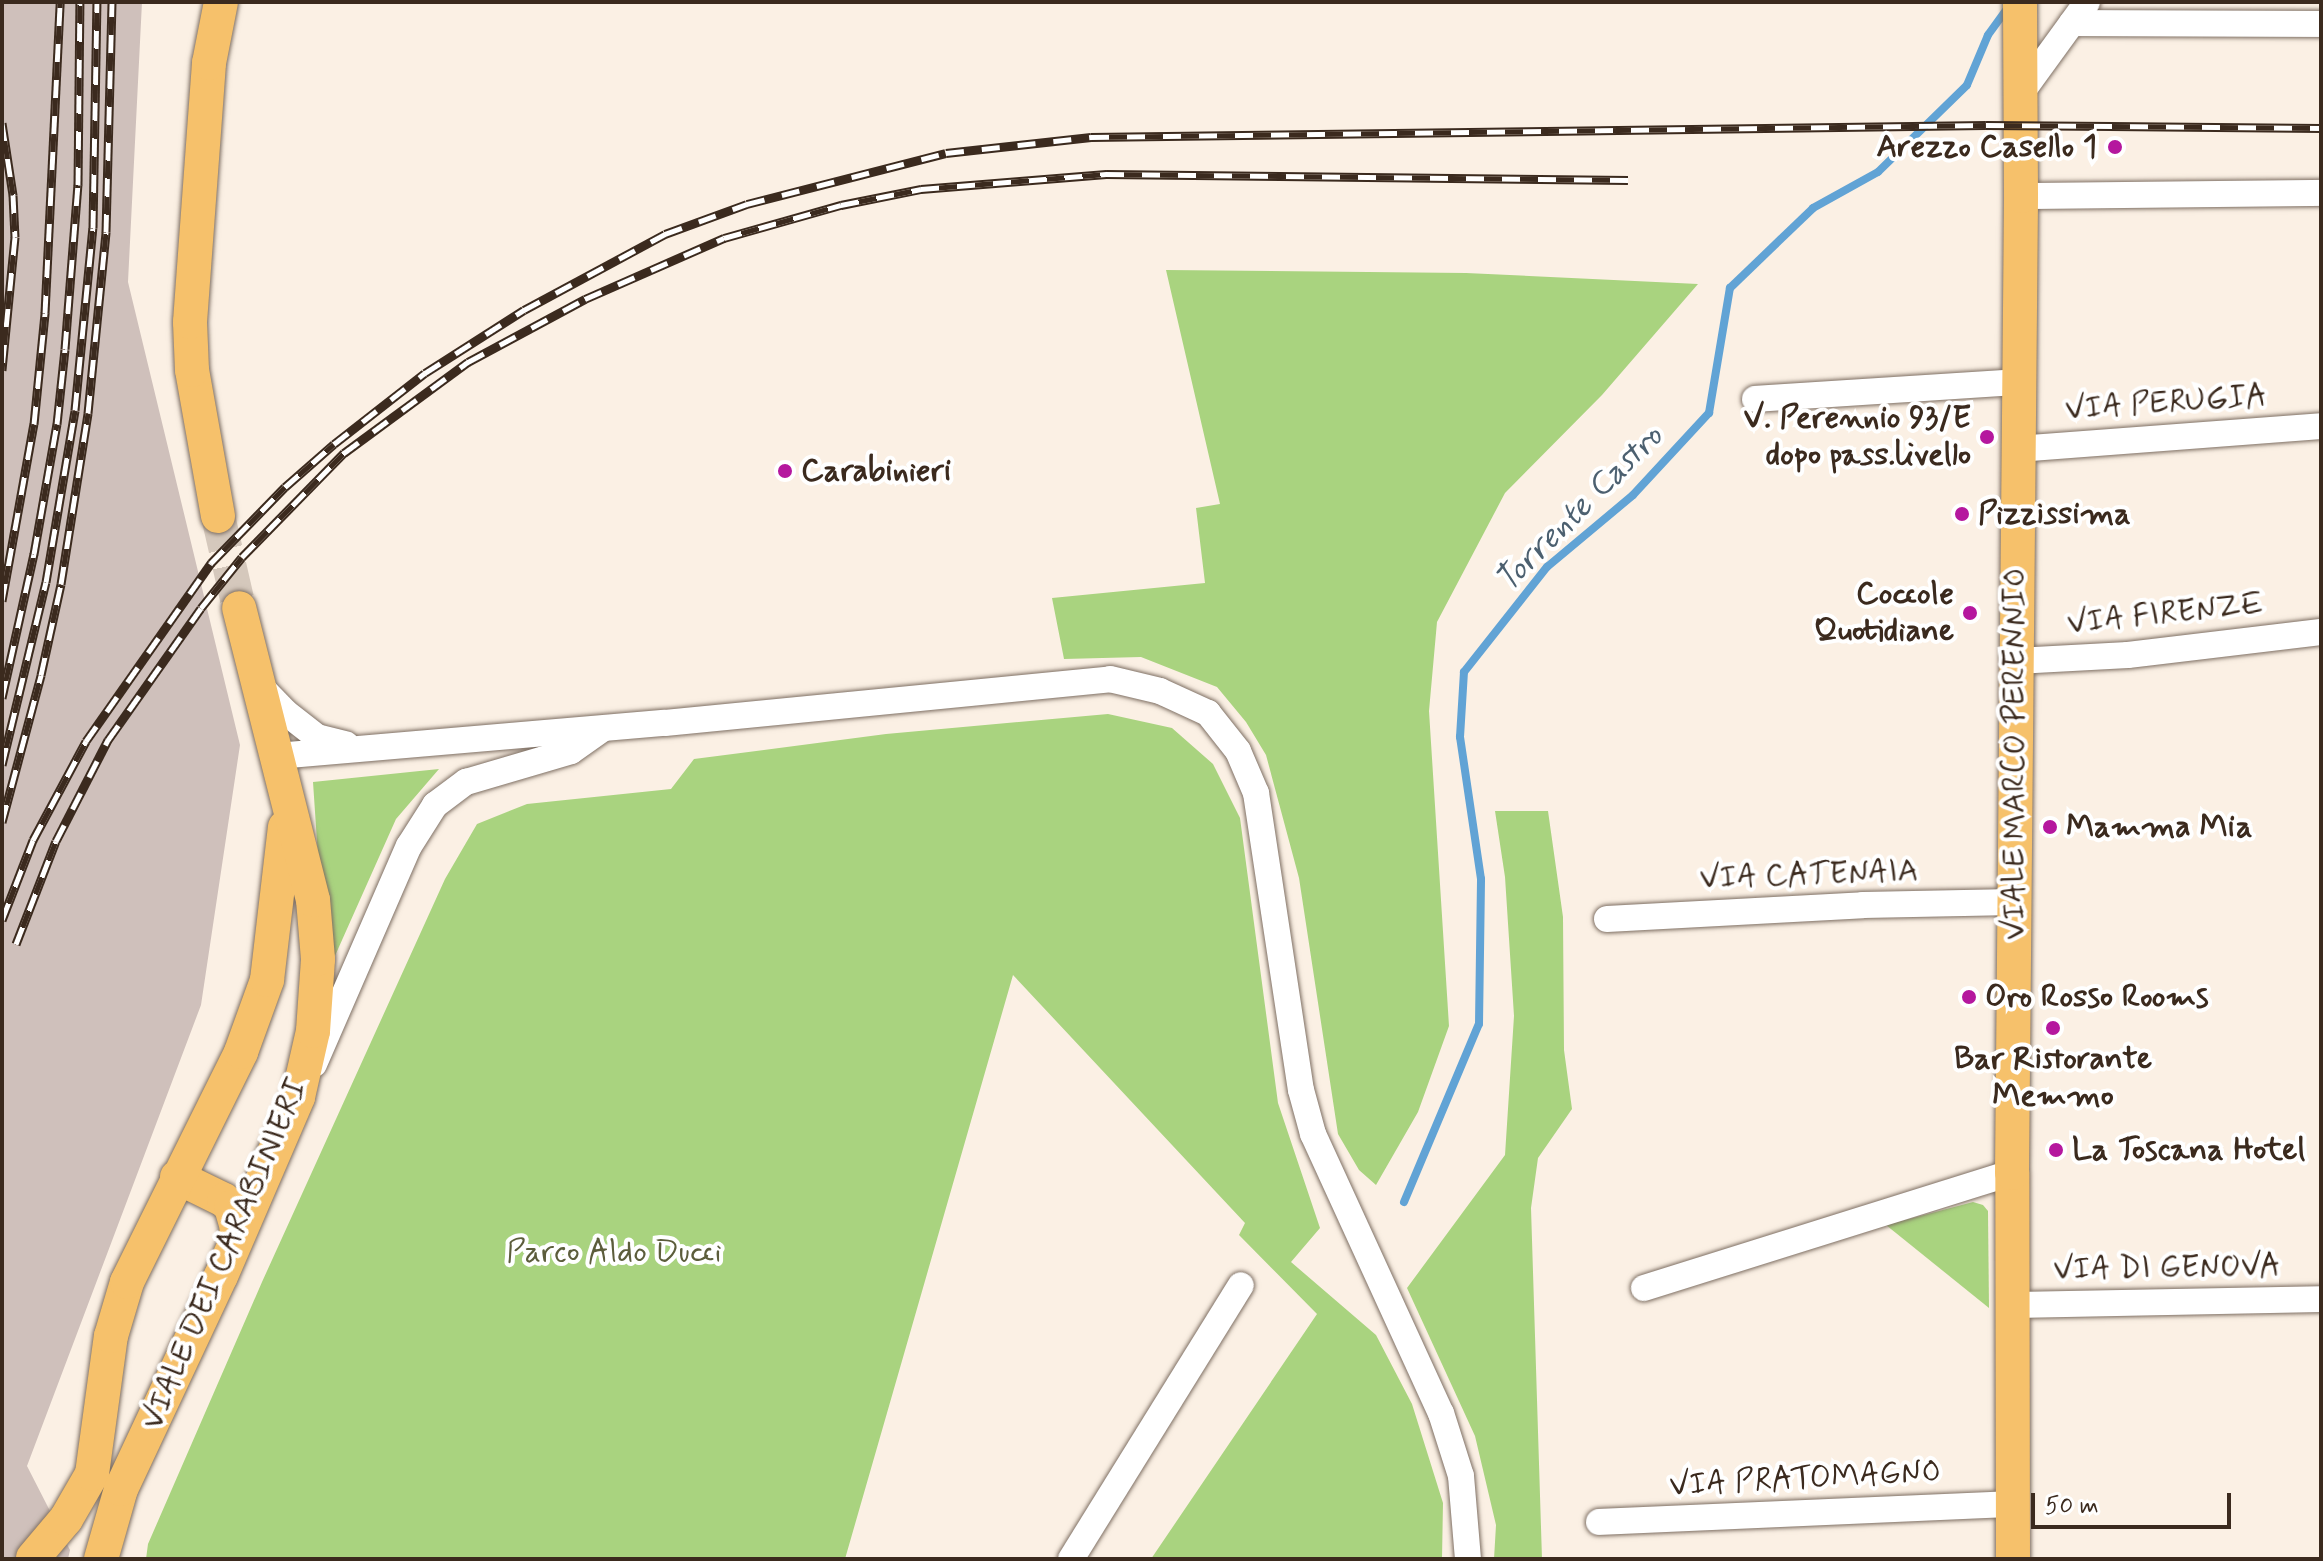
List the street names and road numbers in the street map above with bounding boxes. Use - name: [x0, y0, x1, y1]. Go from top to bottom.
- street label: VIA PERUGIA: [2068, 377, 2264, 429]
- street label: VIALE MARCO PERENNIO: [1996, 569, 2034, 939]
- street label: VIA FIRENZE: [2062, 584, 2268, 644]
- street label: VIA CATENAIA: [1693, 852, 1925, 898]
- street label: VIALE DEI CARABINIERI: [135, 1076, 315, 1432]
- street label: VIA DI GENOVA: [2047, 1247, 2287, 1289]
- street label: VIA PRATOMAGNO: [1666, 1453, 1944, 1505]

